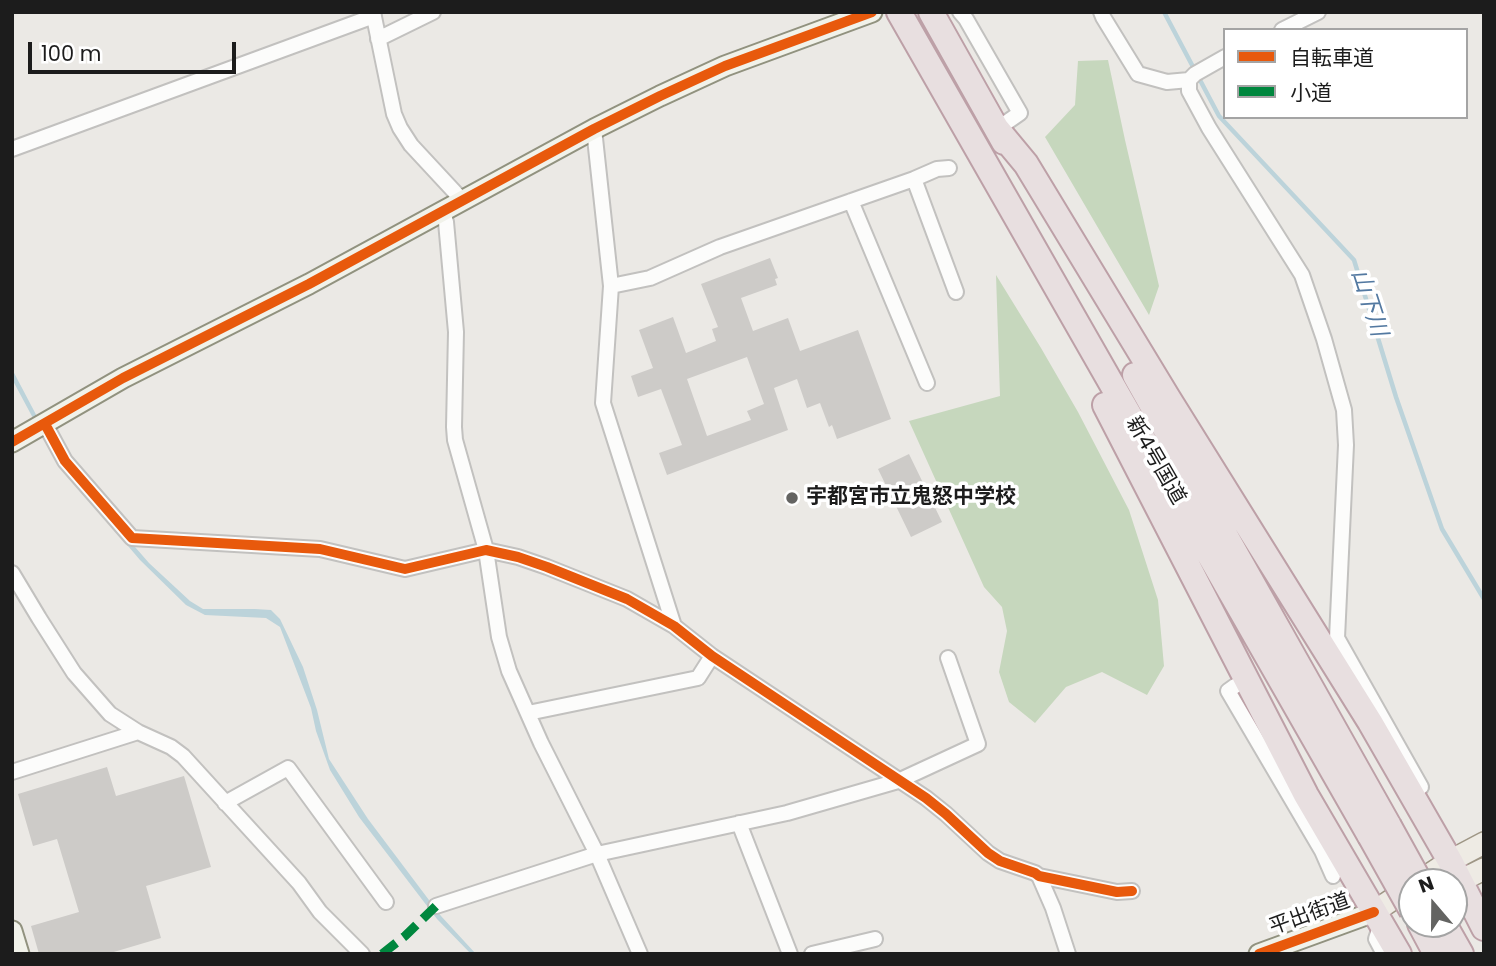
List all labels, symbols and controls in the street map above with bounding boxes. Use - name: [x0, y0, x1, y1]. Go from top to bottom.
- scale bar: [32, 28, 240, 72]
- legend: [1223, 28, 1468, 119]
- text: 100 m: [41, 39, 101, 68]
- text: 自転車道: [1290, 43, 1374, 72]
- text: 小道: [1290, 78, 1332, 107]
- water label: 山下川: [1344, 266, 1392, 340]
- street label: 新4号国道: [1120, 413, 1190, 509]
- place label: 宇都宮市立鬼怒中学校: [806, 485, 1016, 511]
- marker: 宇都宮市立鬼怒中学校: [784, 490, 800, 506]
- north arrow: [1398, 868, 1468, 938]
- text: N: [1415, 870, 1438, 900]
- street label: 平出街道: [1266, 889, 1354, 941]

